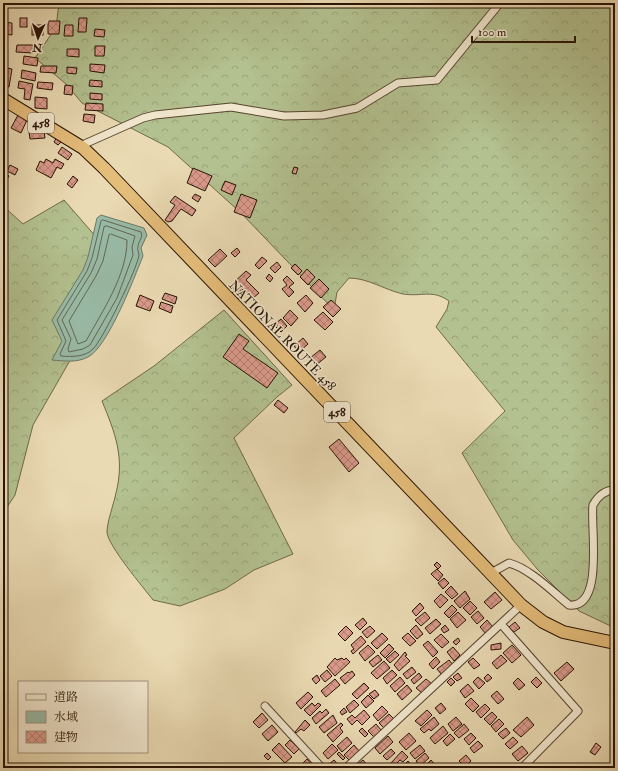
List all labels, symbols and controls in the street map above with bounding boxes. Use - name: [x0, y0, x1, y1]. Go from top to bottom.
- north arrow: [18, 18, 58, 58]
- scale bar: [472, 18, 575, 44]
- text: 100 m: [478, 25, 507, 40]
- text: N: [31, 41, 44, 54]
- road number: 458: [28, 113, 54, 133]
- street label: NATIONAL ROUTE 458: [225, 277, 339, 394]
- road number: 458: [324, 402, 350, 422]
- legend: [18, 681, 148, 753]
- text: 道路: [54, 690, 78, 705]
- text: 水域: [54, 710, 78, 725]
- text: 建物: [54, 730, 78, 745]

